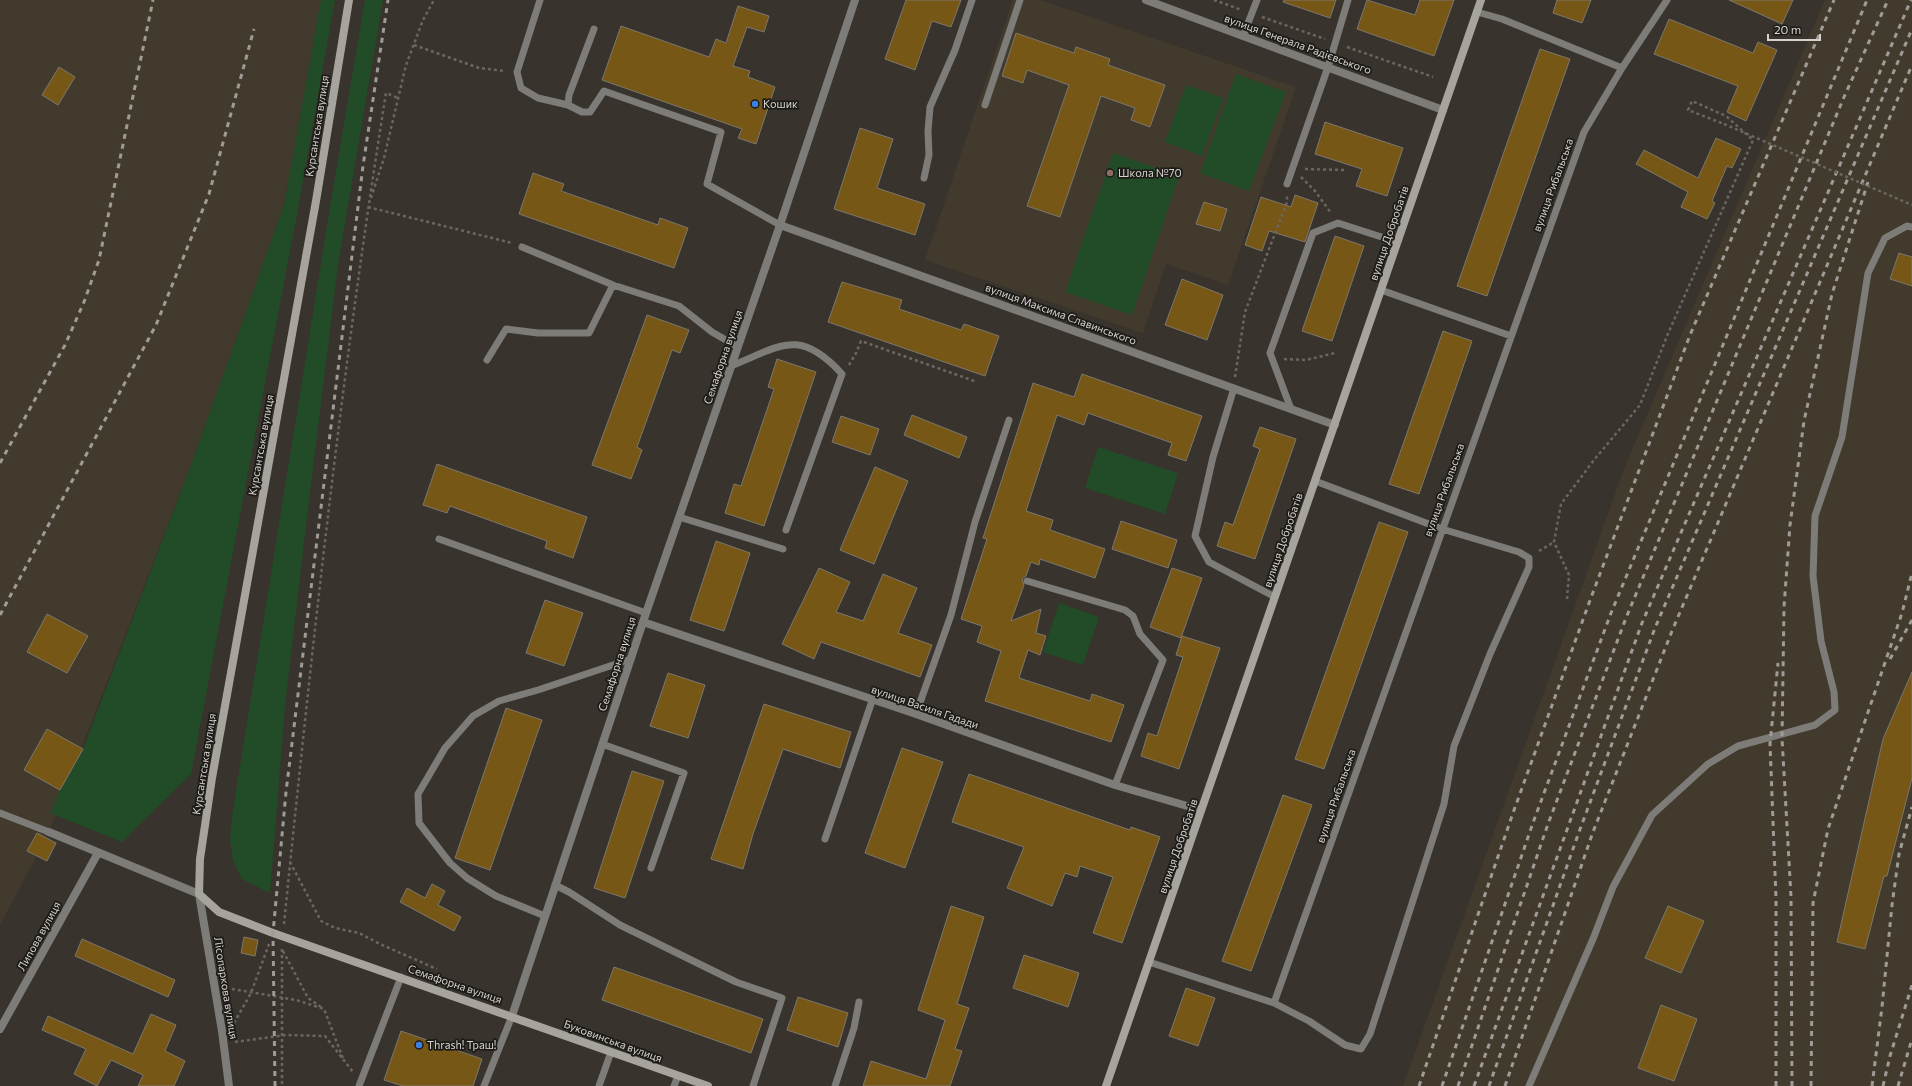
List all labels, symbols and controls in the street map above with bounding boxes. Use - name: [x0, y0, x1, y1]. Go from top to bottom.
- street label: вулиця Генерала Радієвського: [1223, 11, 1374, 76]
- scale bar: [1768, 16, 1820, 42]
- text: 20 m: [1774, 22, 1801, 36]
- street label: Курсантська вулиця: [302, 74, 331, 178]
- place label: Кошик: [763, 97, 798, 110]
- marker: Кошик: [750, 99, 760, 109]
- street label: вулиця Рибальська: [1530, 136, 1575, 233]
- place label: Школа №70: [1118, 166, 1182, 179]
- marker: Школа №70: [1105, 168, 1115, 178]
- street label: вулиця Добробатів: [1366, 184, 1411, 282]
- street label: вулиця Максима Славинського: [984, 280, 1139, 347]
- street label: Семафорна вулиця: [700, 308, 745, 406]
- street label: Курсантська вулиця: [245, 393, 276, 496]
- street label: вулиця Рибальська: [1421, 441, 1466, 538]
- street label: вулиця Добробатів: [1260, 491, 1305, 589]
- street label: Семафорна вулиця: [595, 615, 638, 713]
- street label: вулиця Василя Гадади: [870, 682, 981, 731]
- street label: Курсантська вулиця: [189, 712, 218, 816]
- street label: вулиця Рибальська: [1313, 747, 1358, 844]
- street label: вулиця Добробатів: [1155, 797, 1200, 895]
- street label: Липова вулиця: [14, 899, 63, 973]
- street label: Лісопаркова вулиця: [212, 936, 241, 1040]
- street label: Семафорна вулиця: [406, 961, 504, 1006]
- street label: Буковинська вулиця: [562, 1017, 664, 1064]
- place label: Thrash! Траш!: [427, 1038, 497, 1051]
- marker: Thrash! Траш!: [414, 1040, 424, 1050]

